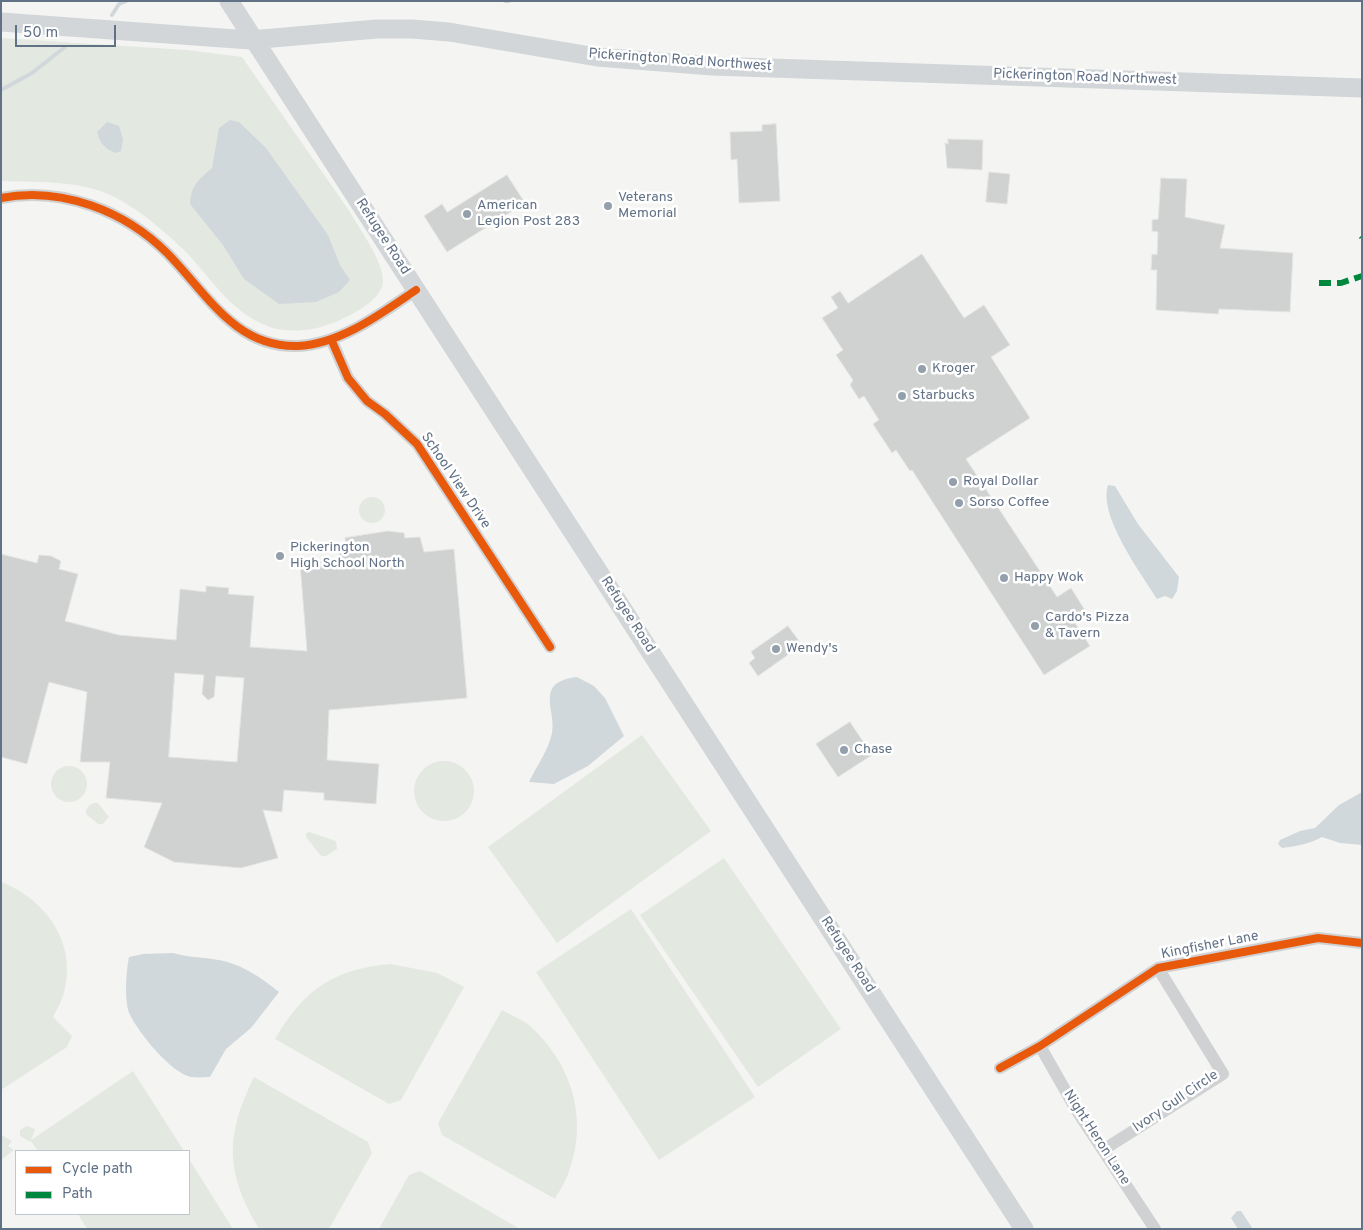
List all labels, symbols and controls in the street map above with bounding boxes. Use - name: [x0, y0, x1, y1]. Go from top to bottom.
- scale bar: [18, 15, 119, 47]
- text: 50 m: [23, 24, 58, 43]
- street label: Pickerington Road Northwest: [588, 46, 772, 76]
- street label: Pickerington Road Northwest: [993, 66, 1177, 90]
- place label: Veterans Memorial: [618, 190, 677, 222]
- street label: Refugee Road: [351, 196, 413, 278]
- place label: American Legion Post 283: [477, 198, 580, 230]
- marker: Veterans Memorial: [602, 200, 614, 212]
- marker: American Legion Post 283: [461, 208, 473, 220]
- place label: Kroger: [932, 361, 975, 377]
- marker: Kroger: [916, 363, 928, 375]
- place label: Starbucks: [912, 388, 975, 404]
- marker: Starbucks: [896, 390, 908, 402]
- street label: School View Drive: [417, 430, 493, 532]
- place label: Royal Dollar: [963, 474, 1039, 490]
- marker: Royal Dollar: [947, 476, 959, 488]
- place label: Sorso Coffee: [969, 495, 1049, 511]
- marker: Sorso Coffee: [953, 497, 965, 509]
- place label: Pickerington High School North: [290, 540, 405, 572]
- marker: Pickerington High School North: [274, 550, 286, 562]
- place label: Happy Wok: [1014, 570, 1084, 586]
- marker: Happy Wok: [998, 572, 1010, 584]
- street label: Refugee Road: [596, 574, 658, 656]
- place label: Cardo's Pizza & Tavern: [1045, 610, 1129, 642]
- marker: Cardo's Pizza & Tavern: [1029, 620, 1041, 632]
- place label: Wendy's: [786, 641, 838, 657]
- marker: Wendy's: [770, 643, 782, 655]
- place label: Chase: [854, 742, 892, 758]
- marker: Chase: [838, 744, 850, 756]
- street label: Refugee Road: [816, 914, 878, 996]
- street label: Kingfisher Lane: [1160, 928, 1260, 964]
- street label: Ivory Gull Circle: [1130, 1067, 1222, 1137]
- street label: Night Heron Lane: [1059, 1087, 1133, 1189]
- legend: [15, 1150, 190, 1215]
- text: Cycle path: [62, 1160, 133, 1179]
- text: Path: [62, 1185, 93, 1204]

